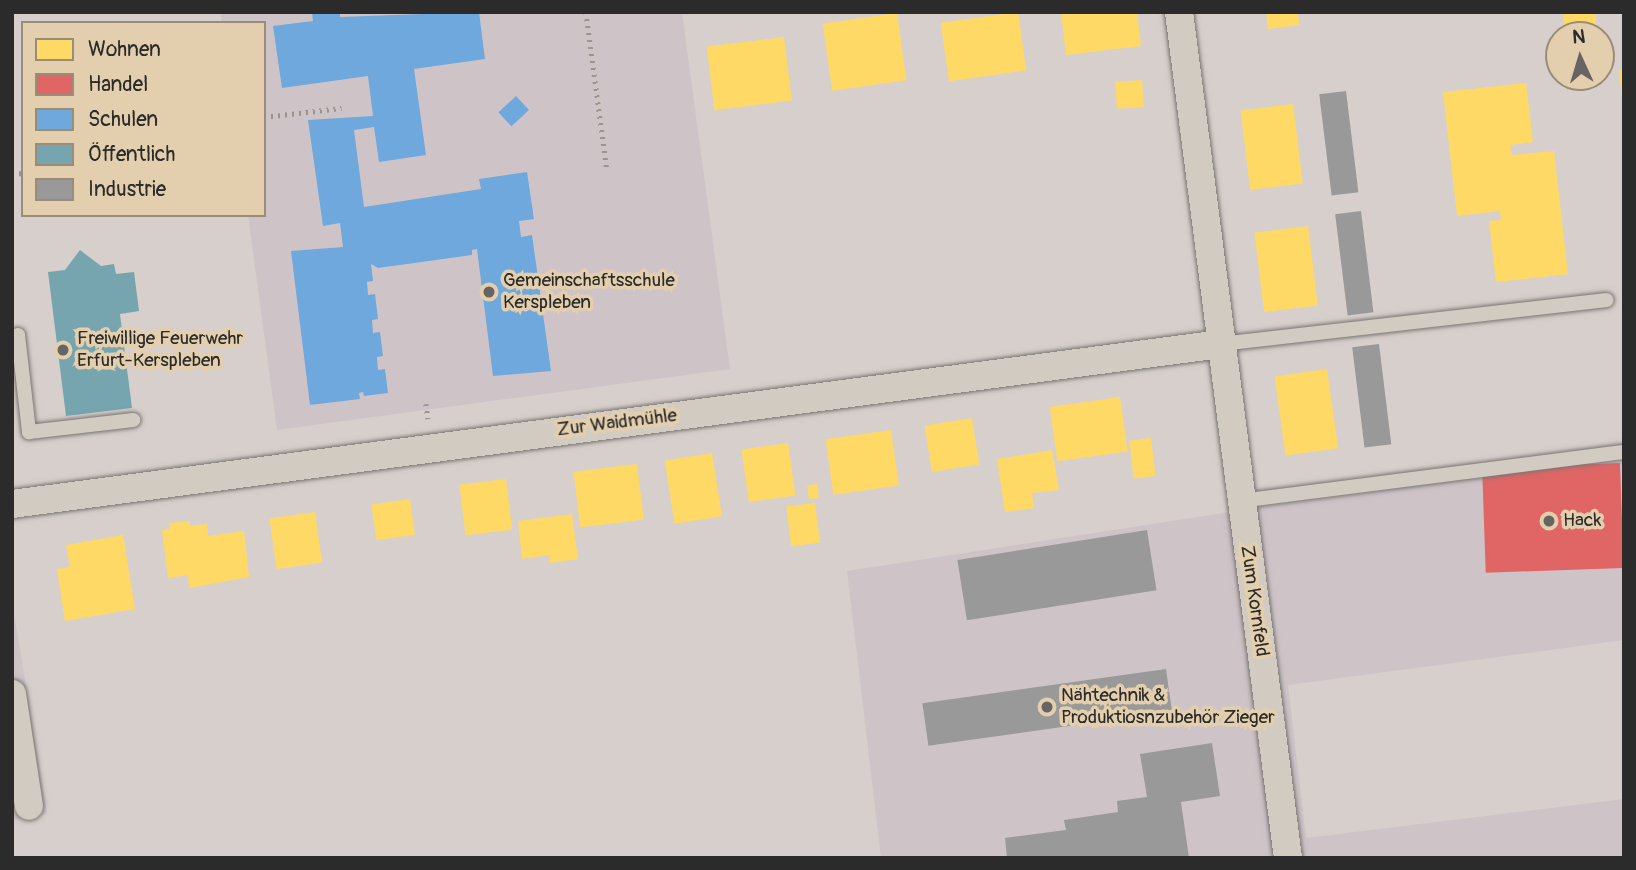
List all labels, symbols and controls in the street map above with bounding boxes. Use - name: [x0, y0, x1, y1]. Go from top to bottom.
- legend: [21, 21, 266, 217]
- north arrow: [1545, 21, 1615, 91]
- text: N: [1571, 25, 1586, 49]
- text: Wohnen: [88, 36, 161, 63]
- text: Handel: [88, 71, 148, 98]
- text: Schulen: [88, 106, 158, 133]
- text: Öffentlich: [88, 141, 175, 168]
- text: Industrie: [88, 176, 166, 203]
- place label: Gemeinschaftsschule Kerspleben: [503, 270, 675, 314]
- marker: Gemeinschaftsschule Kerspleben: [481, 284, 497, 300]
- place label: Freiwillige Feuerwehr Erfurt-Kerspleben: [77, 328, 243, 372]
- marker: Freiwillige Feuerwehr Erfurt-Kerspleben: [55, 342, 71, 358]
- street label: Zur Waidmühle: [556, 404, 678, 442]
- place label: Hack: [1563, 510, 1601, 532]
- marker: Hack: [1541, 513, 1557, 529]
- street label: Zum Kornfeld: [1235, 544, 1273, 658]
- place label: Nähtechnik & Produktiosnzubehör Zieger: [1061, 685, 1275, 729]
- marker: Nähtechnik & Produktiosnzubehör Zieger: [1039, 699, 1055, 715]

